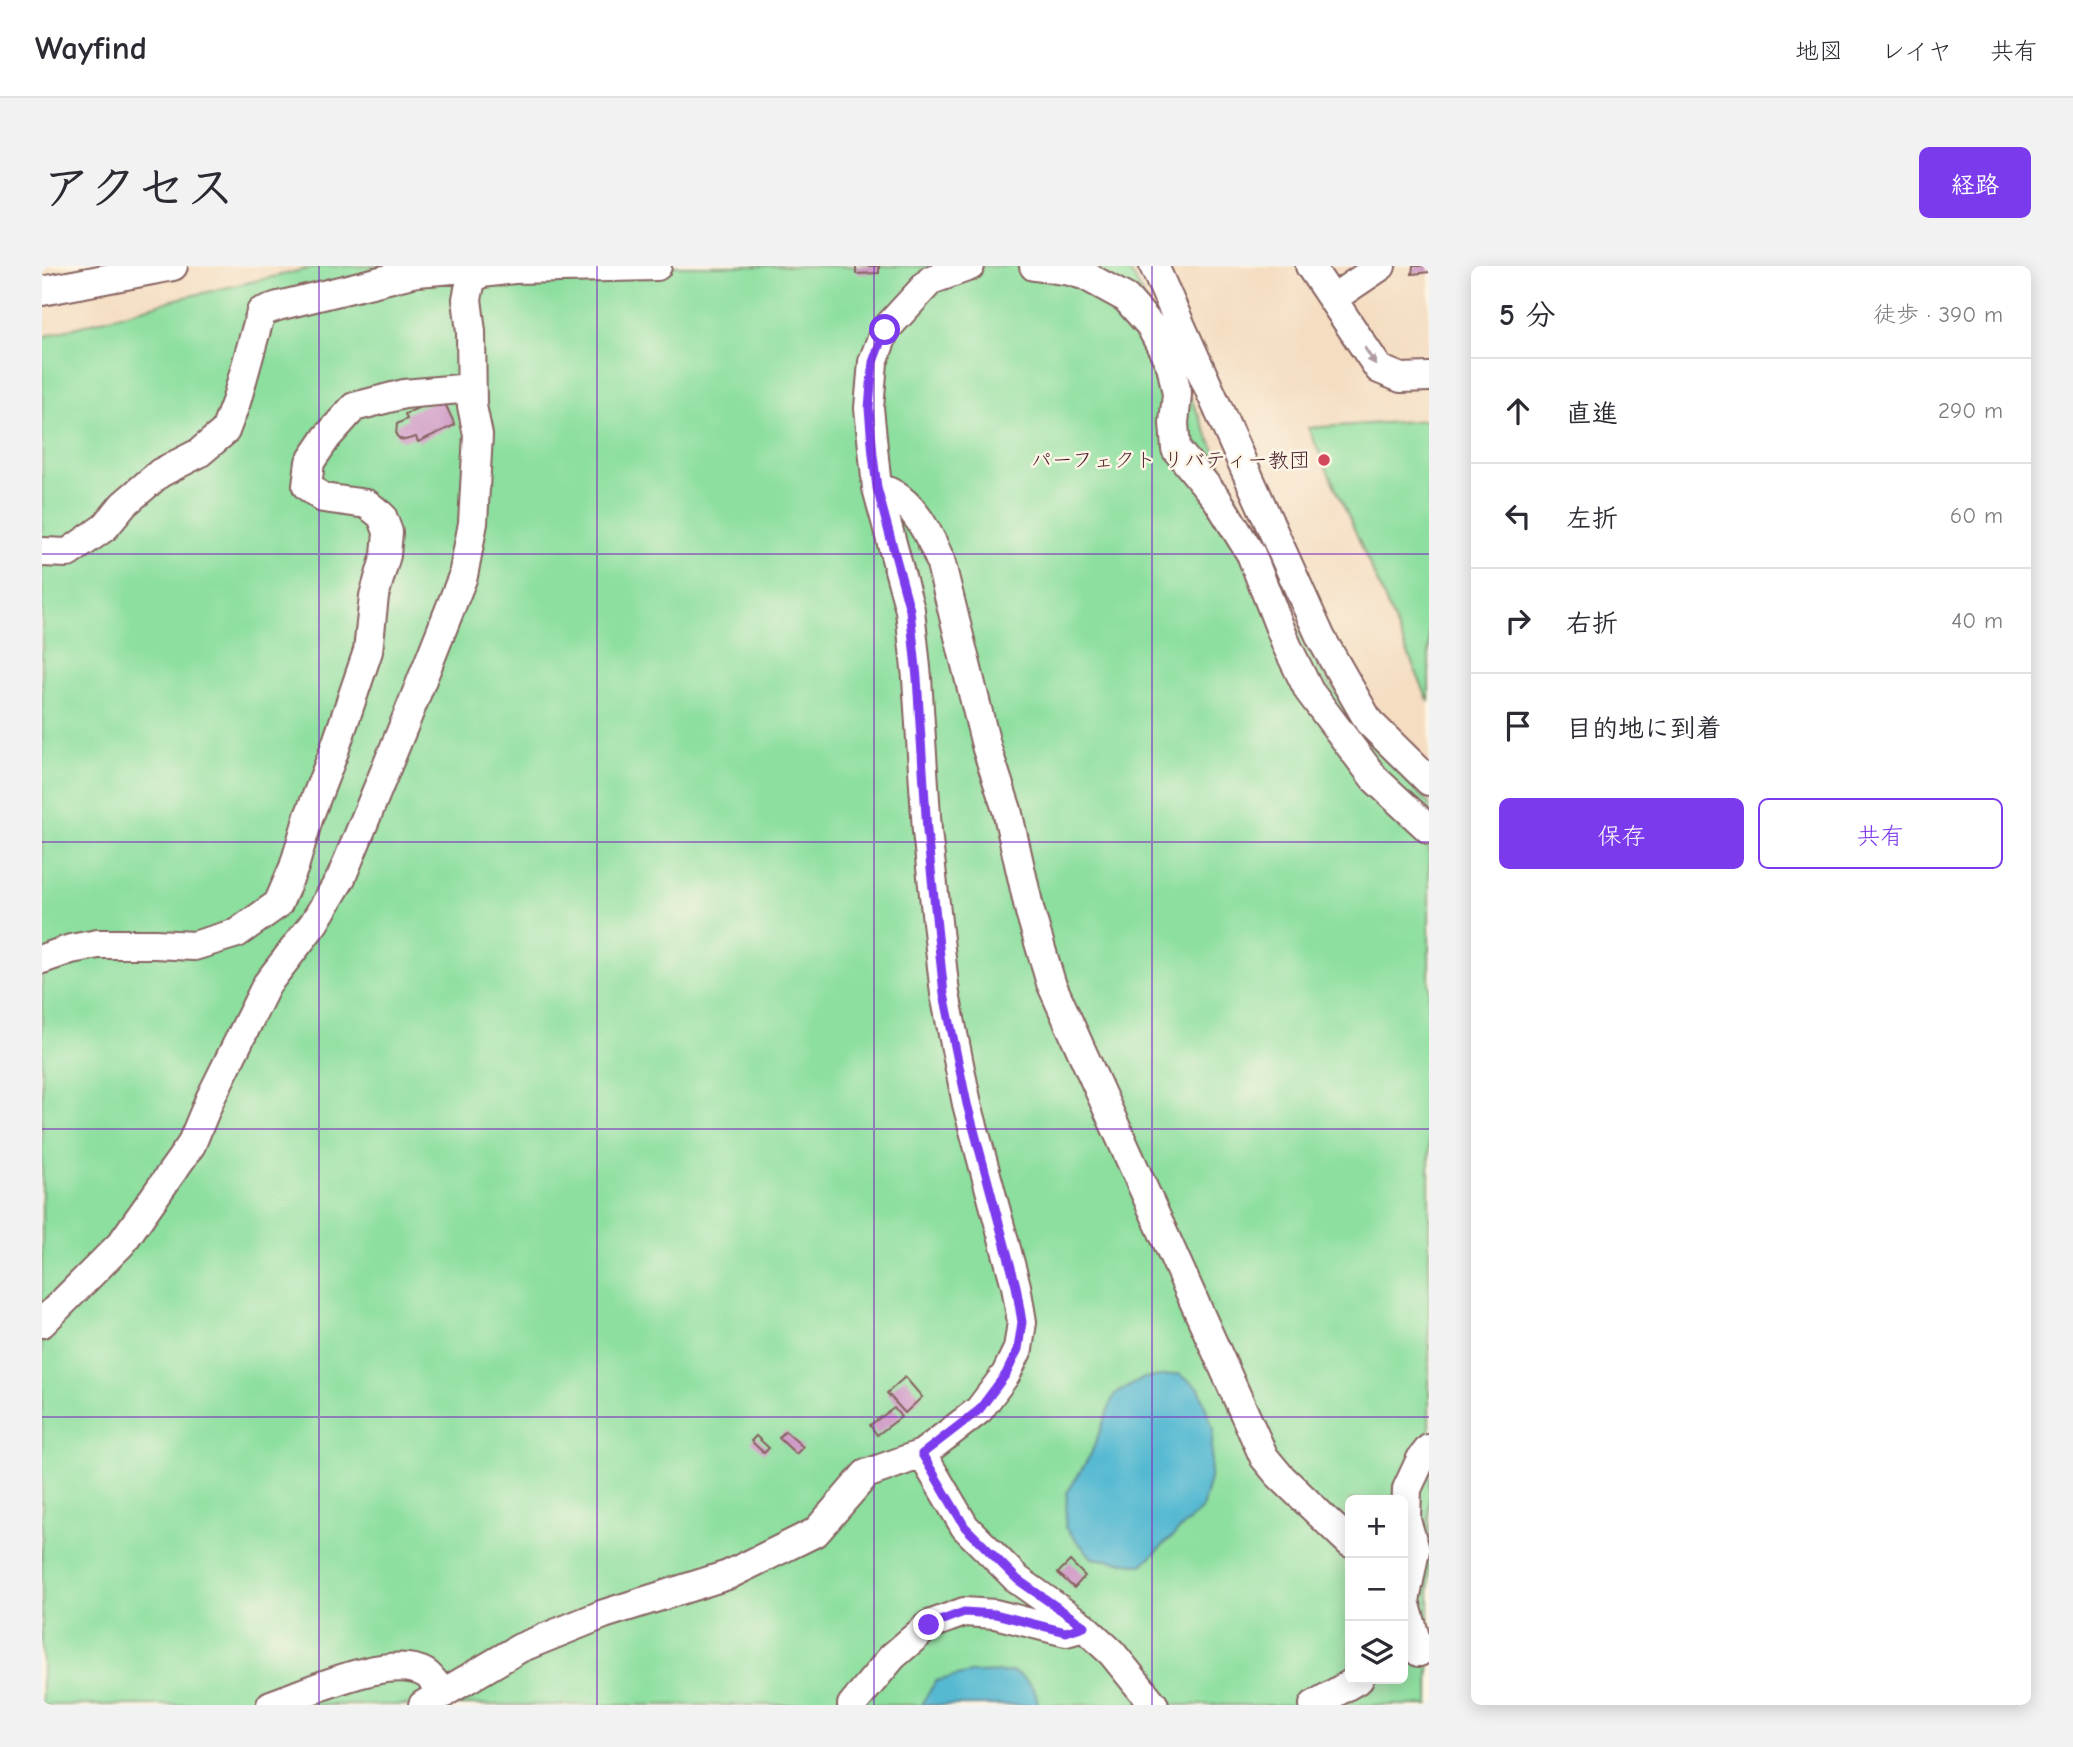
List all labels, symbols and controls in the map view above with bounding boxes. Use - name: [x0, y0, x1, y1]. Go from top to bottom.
- text: Wayfind: [35, 29, 147, 67]
- text: 地図: [1795, 37, 1843, 65]
- text: レイヤ: [1881, 37, 1952, 65]
- text: 共有: [1990, 37, 2038, 65]
- button: 経路: [1919, 147, 2031, 218]
- text: アクセス: [42, 160, 235, 216]
- text: 5 分: [1499, 298, 1556, 333]
- text: 徒歩 · 390 m: [1873, 301, 2003, 328]
- route start: [869, 314, 900, 345]
- one-way arrow: [1363, 347, 1377, 365]
- icon: ahead: [1499, 392, 1537, 430]
- text: 290 m: [1938, 397, 2003, 424]
- text: 直進: [1566, 399, 1618, 429]
- place label: パーフェクト リバティー教団: [1031, 448, 1310, 472]
- marker: パーフェクト リバティー教団: [1316, 452, 1332, 468]
- icon: left: [1499, 497, 1537, 535]
- text: 60 m: [1950, 502, 2003, 529]
- text: 左折: [1566, 504, 1618, 534]
- icon: right: [1499, 602, 1537, 640]
- text: 40 m: [1951, 607, 2003, 634]
- text: 右折: [1566, 609, 1618, 639]
- icon: arrive: [1499, 707, 1537, 745]
- text: 目的地に到着: [1566, 714, 1722, 744]
- button: 保存: [1499, 798, 1744, 869]
- button: 共有: [1758, 798, 2003, 869]
- map controls: [1345, 1495, 1408, 1684]
- button: +: [1345, 1495, 1408, 1558]
- button: −: [1345, 1558, 1408, 1621]
- route end: [913, 1609, 944, 1640]
- button: layers: [1345, 1621, 1408, 1684]

